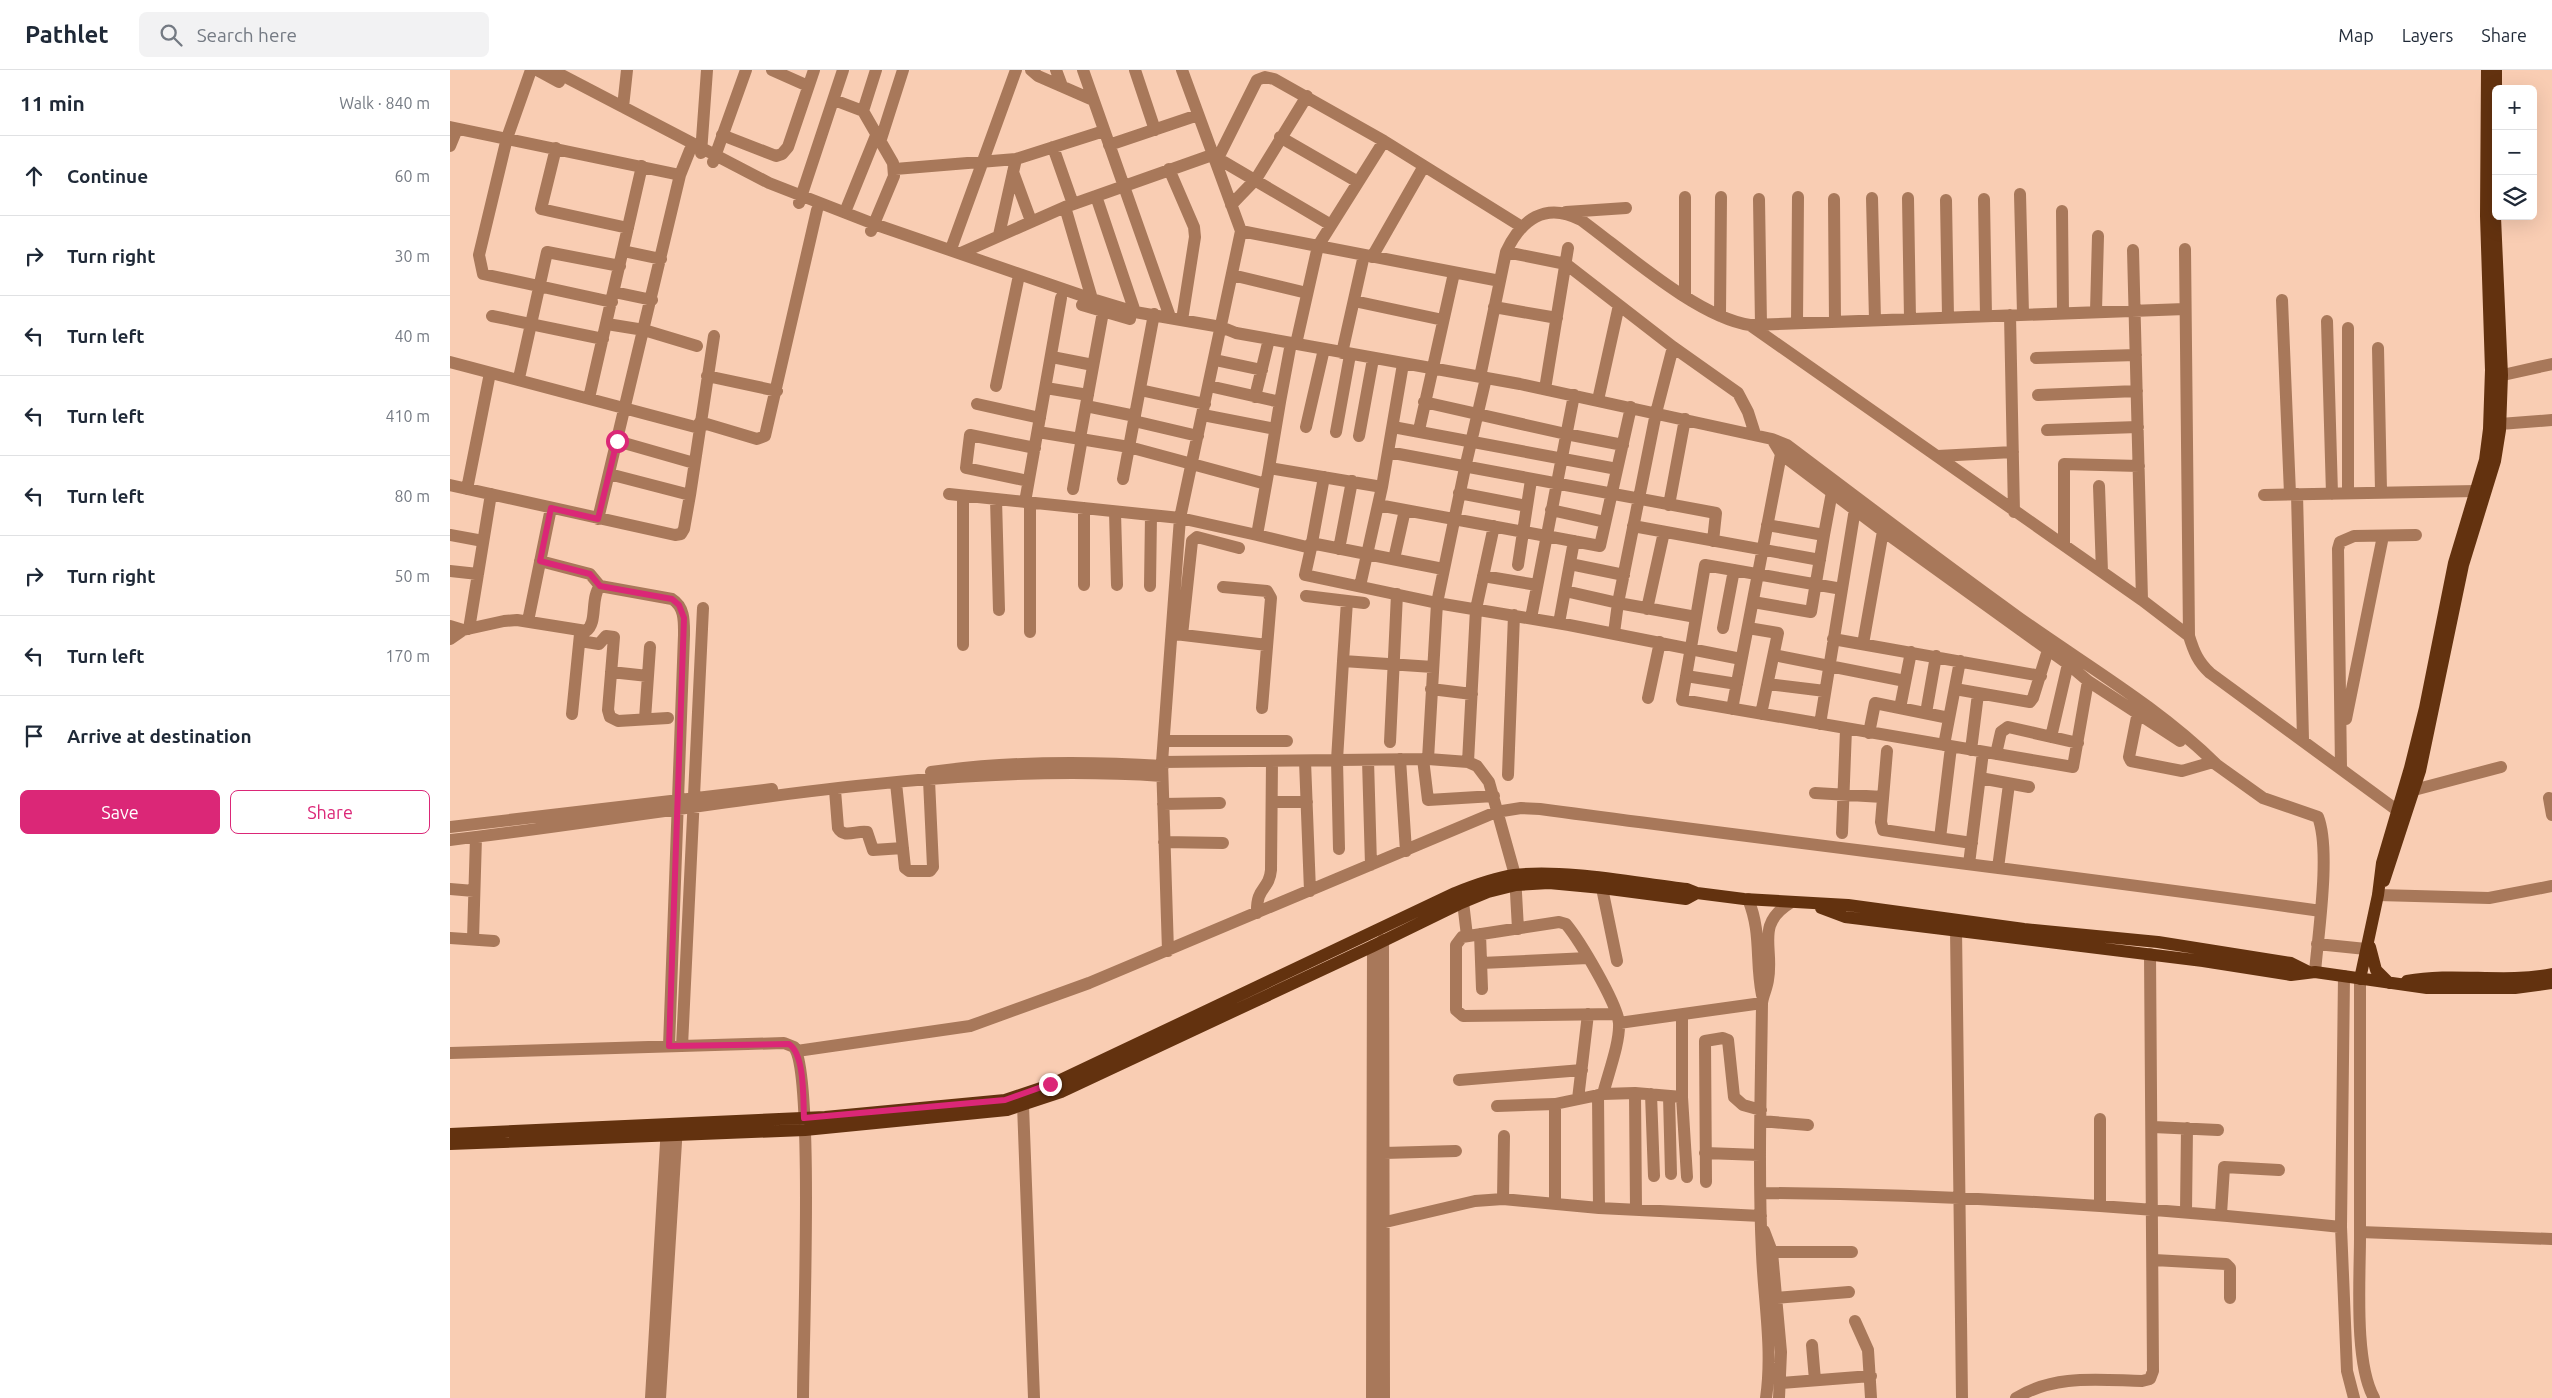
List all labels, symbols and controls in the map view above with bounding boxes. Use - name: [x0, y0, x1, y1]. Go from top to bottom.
- search box: [139, 12, 489, 57]
- text: Pathlet: [25, 21, 109, 48]
- icon: search: [157, 21, 185, 49]
- text: Search here: [197, 24, 297, 46]
- text: Map: [2338, 25, 2374, 45]
- text: Layers: [2402, 25, 2453, 45]
- text: Share: [2481, 25, 2527, 45]
- map controls: [2492, 85, 2537, 220]
- button: +: [2492, 85, 2537, 130]
- text: 11 min: [20, 91, 85, 115]
- text: Walk · 840 m: [339, 94, 430, 112]
- button: −: [2492, 130, 2537, 175]
- icon: ahead: [20, 162, 48, 190]
- text: Continue: [67, 165, 148, 187]
- text: 60 m: [394, 167, 430, 185]
- button: layers: [2492, 175, 2537, 220]
- icon: right: [20, 242, 48, 270]
- text: Turn right: [67, 245, 155, 267]
- text: 30 m: [394, 247, 430, 265]
- icon: left: [20, 322, 48, 350]
- text: Turn left: [67, 325, 145, 347]
- text: 40 m: [394, 327, 430, 345]
- icon: left: [20, 402, 48, 430]
- text: Turn left: [67, 405, 145, 427]
- text: 410 m: [385, 407, 430, 425]
- route start: [606, 430, 629, 453]
- icon: left: [20, 482, 48, 510]
- text: Turn left: [67, 485, 145, 507]
- text: 80 m: [394, 487, 430, 505]
- icon: right: [20, 562, 48, 590]
- text: Turn right: [67, 565, 155, 587]
- text: 50 m: [394, 567, 430, 585]
- icon: left: [20, 642, 48, 670]
- text: Turn left: [67, 645, 145, 667]
- text: 170 m: [385, 647, 430, 665]
- icon: arrive: [20, 722, 48, 750]
- text: Arrive at destination: [67, 725, 252, 747]
- button: Save: [20, 790, 220, 834]
- button: Share: [230, 790, 430, 834]
- route end: [1039, 1073, 1062, 1096]

